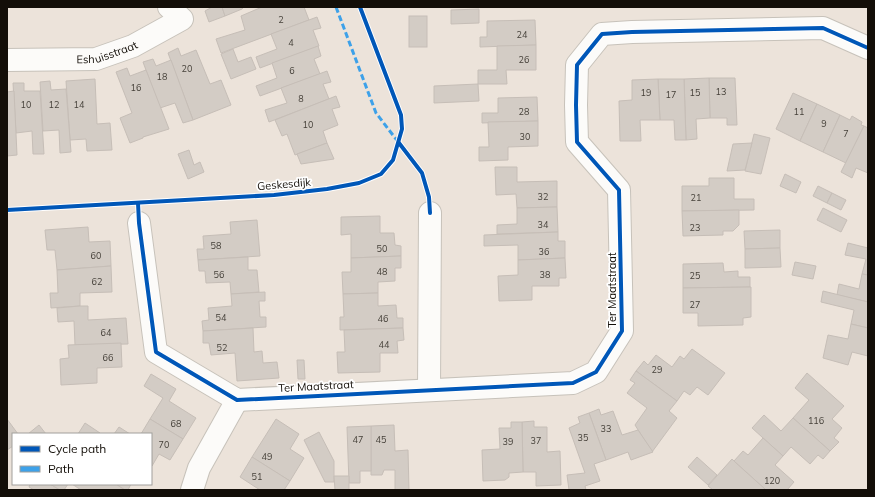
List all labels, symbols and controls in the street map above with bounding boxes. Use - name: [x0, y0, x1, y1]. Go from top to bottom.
- house number: 2: [278, 14, 284, 25]
- house number: 24: [517, 29, 528, 40]
- house number: 4: [288, 37, 294, 48]
- street label: Eshuisstraat: [76, 38, 140, 66]
- house number: 26: [519, 54, 529, 65]
- house number: 20: [182, 63, 192, 74]
- house number: 6: [289, 65, 295, 76]
- house number: 18: [157, 71, 167, 82]
- house number: 16: [131, 82, 141, 93]
- house number: 13: [716, 86, 726, 97]
- house number: 19: [641, 87, 651, 98]
- house number: 15: [690, 87, 701, 98]
- house number: 17: [666, 89, 676, 100]
- house number: 8: [298, 93, 304, 104]
- house number: 10: [21, 99, 31, 110]
- house number: 12: [49, 99, 59, 110]
- house number: 14: [74, 99, 85, 110]
- house number: 28: [519, 106, 529, 117]
- house number: 11: [794, 106, 804, 117]
- house number: 9: [821, 118, 827, 129]
- house number: 10: [303, 119, 313, 130]
- house number: 7: [843, 128, 849, 139]
- house number: 30: [520, 131, 530, 142]
- street label: Geskesdijk: [257, 175, 312, 193]
- house number: 32: [538, 191, 548, 202]
- house number: 21: [691, 192, 701, 203]
- house number: 34: [538, 219, 549, 230]
- house number: 23: [690, 222, 700, 233]
- house number: 58: [211, 240, 221, 251]
- house number: 50: [377, 243, 387, 254]
- house number: 36: [539, 246, 549, 257]
- house number: 60: [91, 250, 101, 261]
- street label: Ter Maatstraat: [605, 252, 619, 328]
- house number: 48: [377, 266, 387, 277]
- house number: 56: [214, 269, 224, 280]
- house number: 38: [540, 269, 550, 280]
- house number: 25: [690, 270, 701, 281]
- house number: 62: [92, 276, 102, 287]
- house number: 27: [690, 299, 700, 310]
- house number: 54: [216, 312, 227, 323]
- house number: 46: [378, 313, 388, 324]
- house number: 64: [101, 327, 112, 338]
- house number: 44: [379, 339, 390, 350]
- house number: 52: [217, 342, 227, 353]
- house number: 66: [103, 352, 113, 363]
- house number: 29: [652, 364, 662, 375]
- street label: Ter Maatstraat: [278, 377, 354, 395]
- house number: 116: [808, 415, 824, 426]
- house number: 68: [171, 418, 181, 429]
- house number: 33: [601, 423, 611, 434]
- house number: 35: [578, 432, 589, 443]
- legend: [12, 433, 152, 485]
- house number: 47: [353, 434, 363, 445]
- house number: 45: [376, 434, 387, 445]
- house number: 37: [531, 435, 541, 446]
- house number: 39: [503, 436, 513, 447]
- house number: 70: [159, 439, 169, 450]
- text: Cycle path: [48, 441, 106, 456]
- house number: 49: [262, 451, 272, 462]
- text: Path: [48, 461, 74, 476]
- house number: 51: [252, 471, 262, 482]
- house number: 120: [764, 475, 780, 486]

